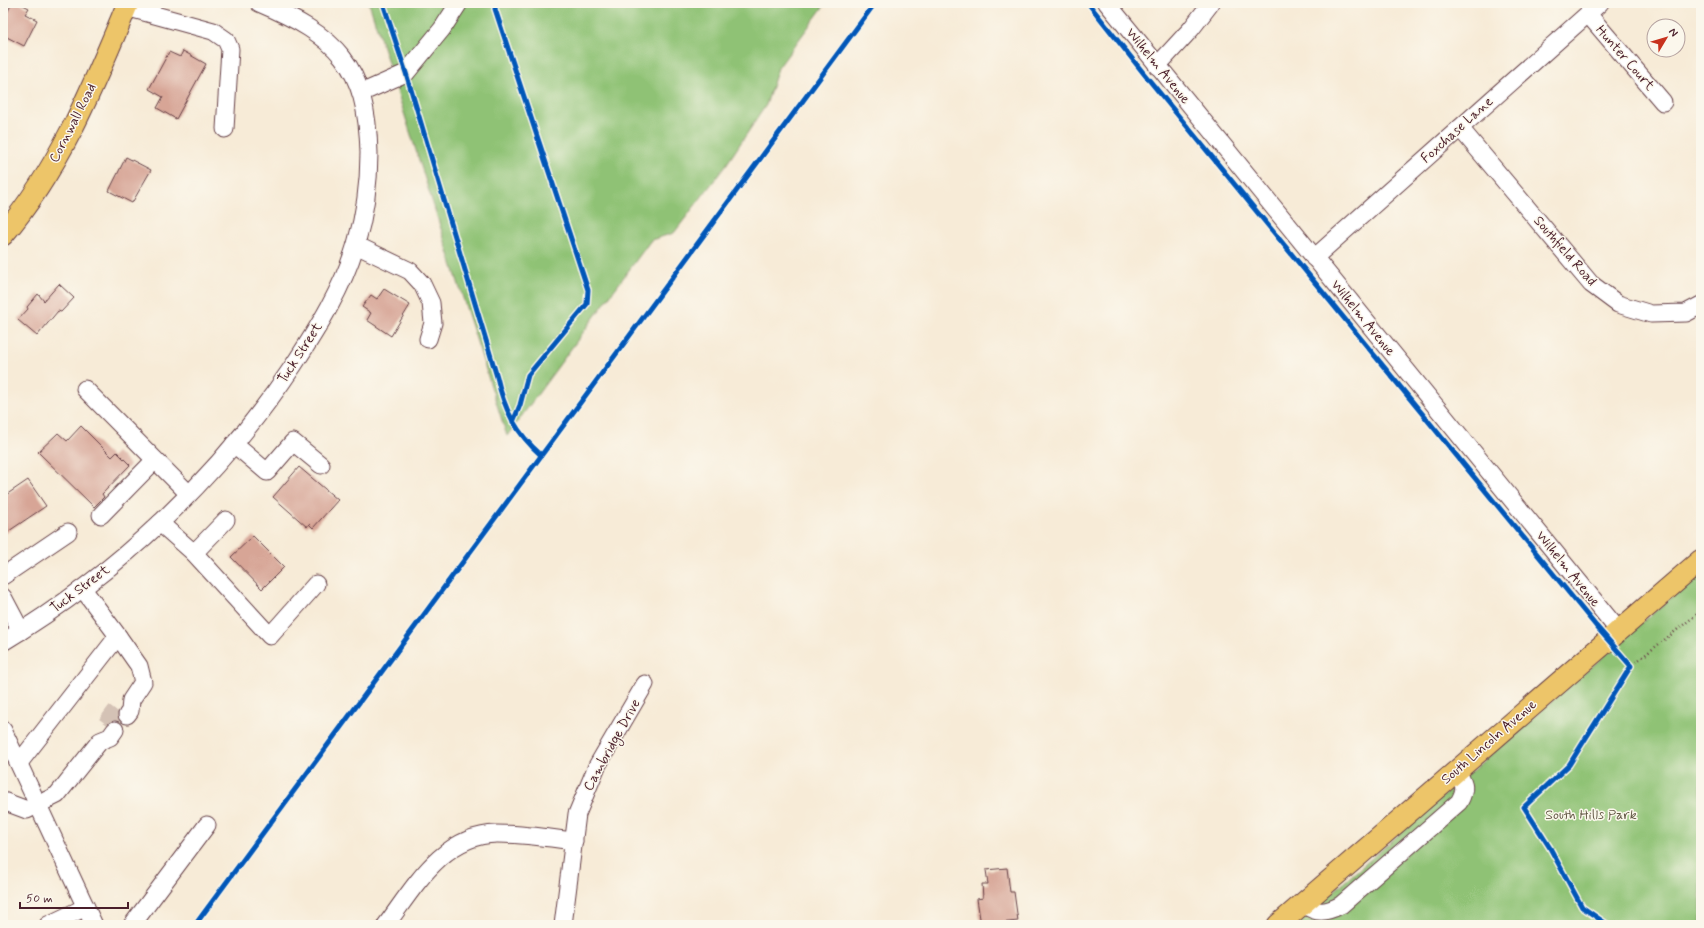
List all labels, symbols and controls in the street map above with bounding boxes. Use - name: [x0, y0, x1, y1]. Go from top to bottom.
- north arrow: [1646, 18, 1686, 58]
- street label: Hunter Court: [1592, 21, 1659, 95]
- street label: Wilhelm Avenue: [1122, 24, 1194, 108]
- text: N: [1665, 25, 1681, 40]
- street label: Cornwall Road: [45, 80, 101, 166]
- street label: Foxchase Lane: [1417, 93, 1497, 167]
- street label: Southfield Road: [1530, 212, 1600, 290]
- street label: Wilhelm Avenue: [1327, 276, 1399, 360]
- street label: Tuck Street: [273, 318, 327, 387]
- street label: Wilhelm Avenue: [1532, 527, 1604, 611]
- street label: Tuck Street: [47, 560, 114, 617]
- street label: South Lincoln Avenue: [1438, 695, 1541, 788]
- street label: Cambridge Drive: [579, 696, 646, 795]
- park label: South Hills Park: [1545, 806, 1637, 824]
- scale bar: [20, 884, 128, 910]
- text: 50 m: [26, 891, 53, 907]

